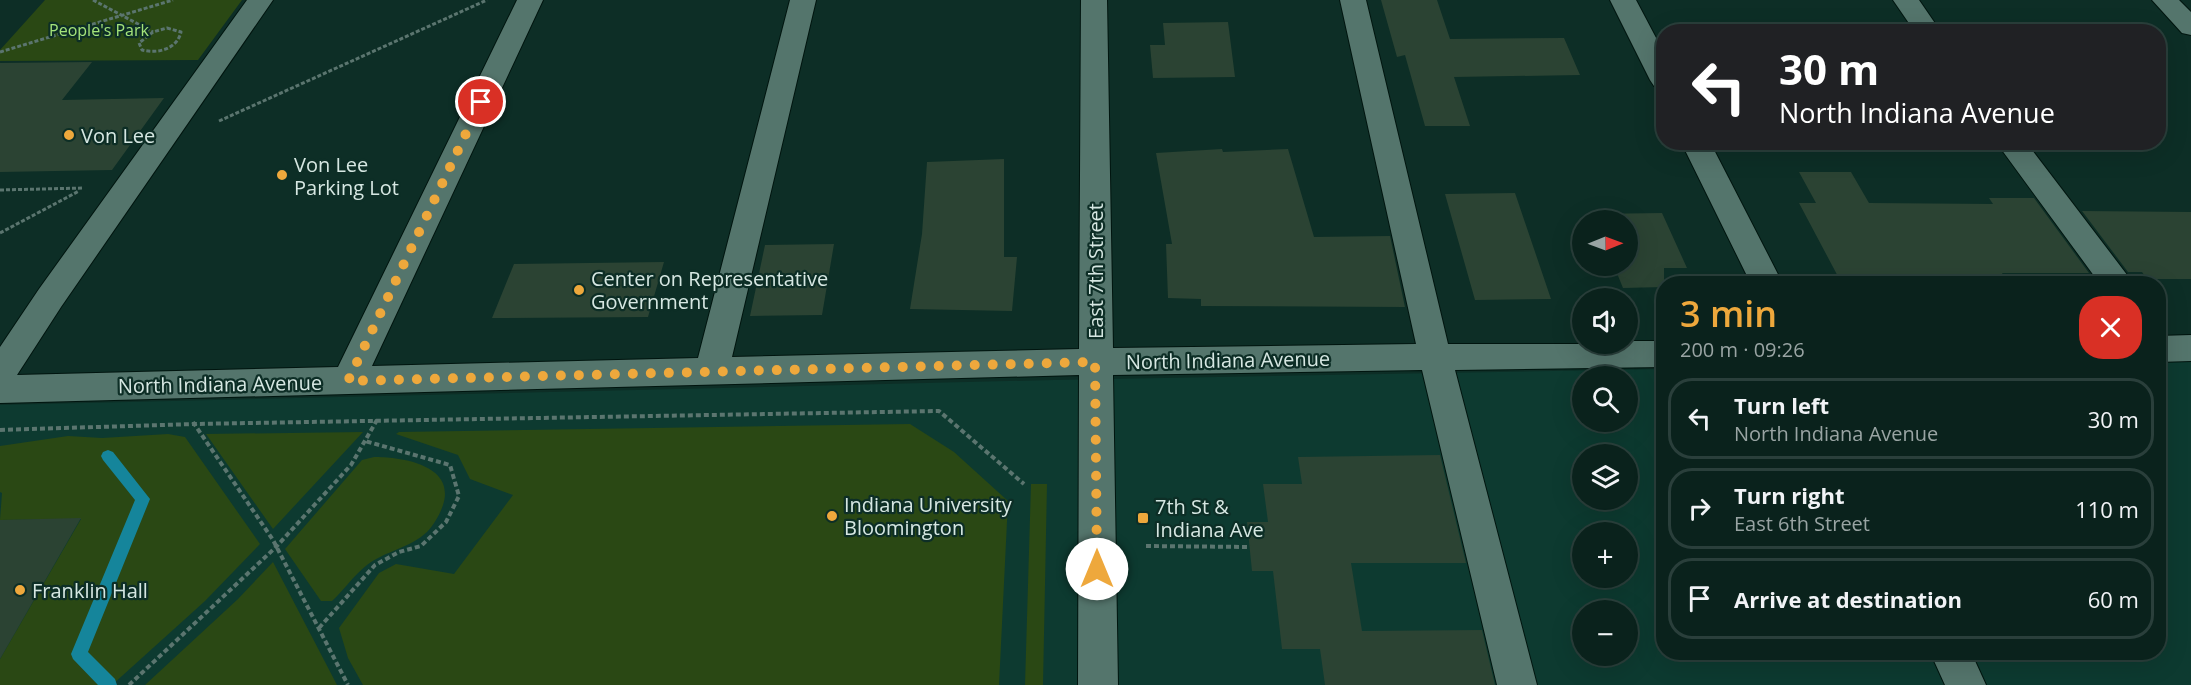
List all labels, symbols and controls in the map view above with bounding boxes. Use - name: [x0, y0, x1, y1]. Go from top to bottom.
- park label: People's Park: [49, 19, 149, 41]
- text: 30 m: [1779, 40, 1879, 97]
- icon: left: [1680, 48, 1758, 126]
- pin: [455, 76, 506, 127]
- icon: arrive: [464, 85, 497, 118]
- text: North Indiana Avenue: [1779, 94, 2055, 131]
- place label: Von Lee: [81, 122, 155, 149]
- marker: Von Lee: [62, 128, 76, 142]
- place label: Von Lee Parking Lot: [294, 151, 399, 201]
- marker: Von Lee Parking Lot: [275, 168, 289, 182]
- street label: East 7th Street: [1082, 203, 1109, 339]
- north arrow: [1572, 210, 1638, 276]
- map controls: [1572, 210, 1638, 666]
- place label: Center on Representative Government: [591, 265, 828, 315]
- marker: Center on Representative Government: [572, 283, 586, 297]
- button: sound: [1572, 288, 1638, 354]
- text: 3 min: [1680, 289, 1777, 338]
- button: close: [2079, 296, 2142, 359]
- text: 200 m · 09:26: [1680, 336, 1805, 363]
- street label: North Indiana Avenue: [1126, 345, 1330, 375]
- button: search: [1572, 366, 1638, 432]
- street label: North Indiana Avenue: [118, 369, 322, 399]
- text: Turn left: [1734, 390, 1829, 420]
- icon: left: [1683, 402, 1716, 435]
- text: 30 m: [2088, 404, 2139, 434]
- text: North Indiana Avenue: [1734, 420, 1938, 447]
- button: layers: [1572, 444, 1638, 510]
- text: Turn right: [1734, 480, 1845, 510]
- place label: Indiana University Bloomington: [844, 491, 1013, 541]
- icon: right: [1683, 492, 1716, 525]
- place label: 7th St & Indiana Ave: [1155, 493, 1264, 543]
- text: 110 m: [2075, 494, 2139, 524]
- marker: Indiana University Bloomington: [825, 509, 839, 523]
- text: East 6th Street: [1734, 510, 1870, 537]
- marker: 7th St & Indiana Ave: [1136, 511, 1150, 525]
- button: +: [1572, 522, 1638, 588]
- position arrow: [1065, 537, 1129, 601]
- place label: Franklin Hall: [32, 577, 148, 604]
- icon: arrive: [1683, 582, 1716, 615]
- marker: Franklin Hall: [13, 583, 27, 597]
- text: Arrive at destination: [1734, 584, 1962, 614]
- text: 60 m: [2088, 584, 2139, 614]
- button: −: [1572, 600, 1638, 666]

